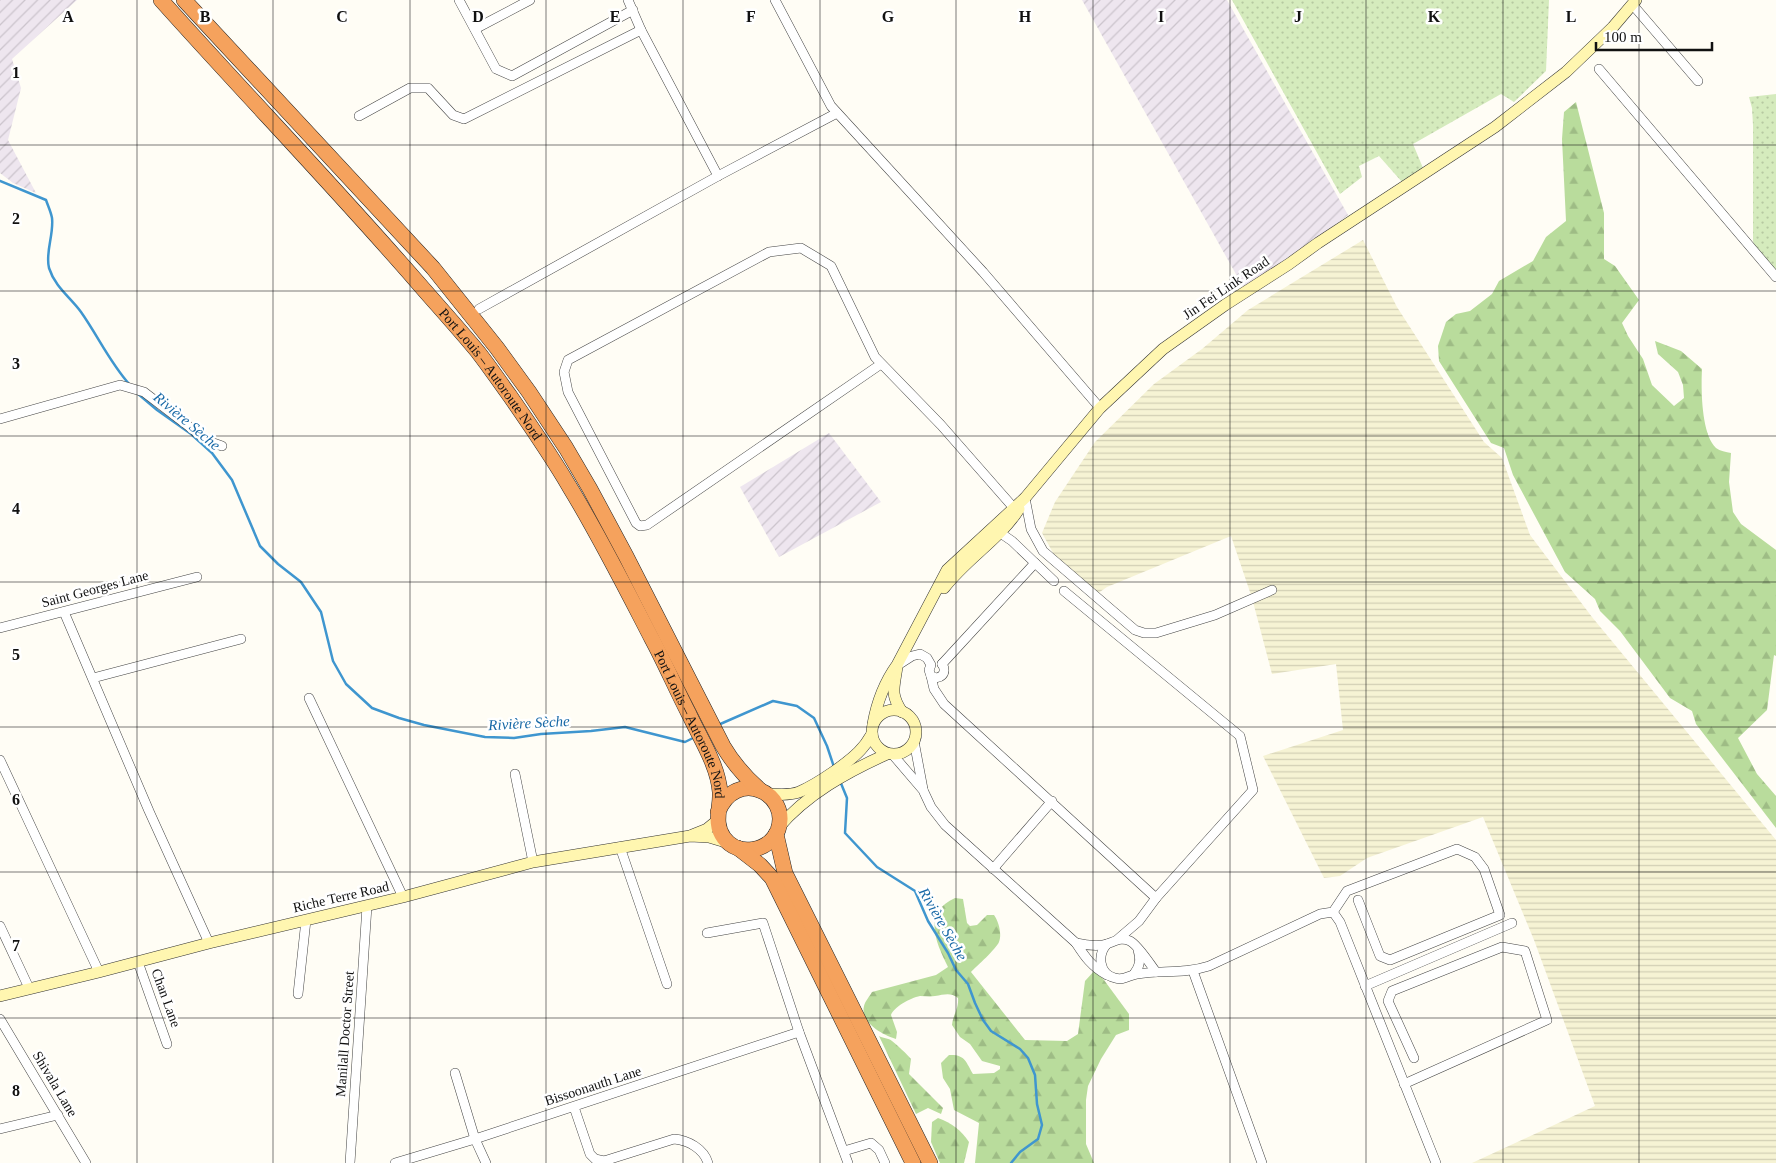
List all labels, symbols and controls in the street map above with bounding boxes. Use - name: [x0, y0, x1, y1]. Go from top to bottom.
- text: A: [62, 8, 74, 25]
- text: B: [200, 8, 211, 25]
- text: C: [336, 8, 348, 25]
- text: D: [472, 8, 484, 25]
- text: E: [610, 8, 620, 25]
- text: F: [746, 8, 756, 25]
- text: G: [882, 8, 895, 25]
- text: H: [1019, 8, 1032, 25]
- text: I: [1158, 8, 1164, 25]
- text: J: [1294, 8, 1302, 25]
- text: K: [1428, 8, 1441, 25]
- text: L: [1566, 8, 1576, 25]
- scale bar: [1596, 20, 1712, 52]
- text: 100 m: [1604, 29, 1642, 45]
- text: 1: [12, 64, 20, 81]
- text: 2: [12, 210, 20, 227]
- street label: Jin Fei Link Road: [1180, 254, 1272, 322]
- street label: Port Louis – Autoroute Nord: [436, 305, 545, 443]
- text: 3: [12, 355, 20, 372]
- water label: Rivière Sèche: [150, 388, 224, 454]
- text: 4: [12, 500, 20, 517]
- street label: Saint Georges Lane: [40, 568, 150, 610]
- text: 5: [12, 646, 20, 663]
- street label: Port Louis – Autoroute Nord: [652, 648, 728, 799]
- water label: Rivière Sèche: [487, 713, 570, 733]
- text: 6: [12, 791, 20, 808]
- street label: Riche Terre Road: [291, 879, 391, 915]
- water label: Rivière Sèche: [915, 884, 970, 964]
- text: 7: [12, 937, 20, 954]
- street label: Chan Lane: [149, 967, 183, 1029]
- street label: Manilall Doctor Street: [333, 971, 357, 1097]
- street label: Shivala Lane: [30, 1049, 80, 1119]
- street label: Bissoonauth Lane: [543, 1063, 643, 1109]
- text: 8: [12, 1082, 20, 1099]

